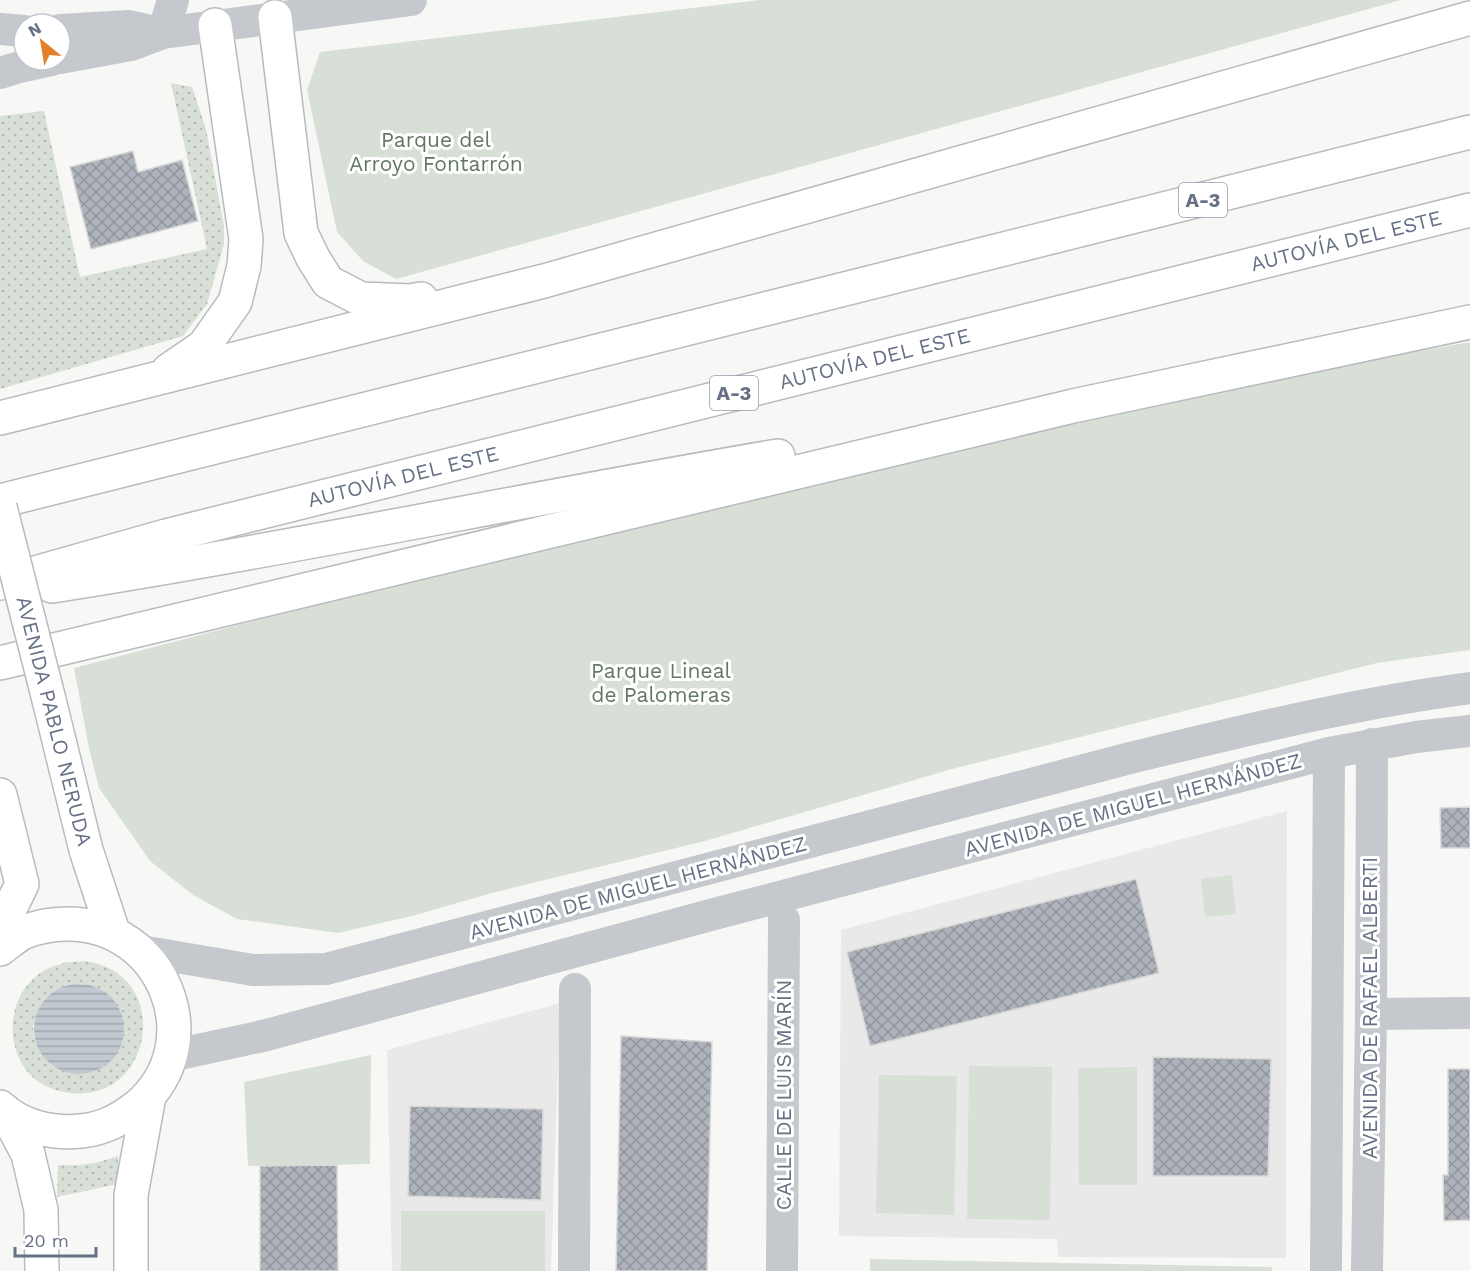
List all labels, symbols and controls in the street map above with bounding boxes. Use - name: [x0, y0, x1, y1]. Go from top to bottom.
- north arrow: [12, 12, 72, 72]
- text: N: [25, 18, 45, 41]
- park label: Parque del Arroyo Fontarrón: [349, 127, 523, 176]
- road number: A-3: [1179, 183, 1227, 217]
- street label: AUTOVÍA DEL ESTE: [1248, 205, 1444, 276]
- street label: AUTOVÍA DEL ESTE: [776, 322, 973, 394]
- road number: A-3: [710, 376, 758, 410]
- street label: AUTOVÍA DEL ESTE: [305, 440, 501, 512]
- street label: AVENIDA PABLO NERUDA: [11, 593, 98, 849]
- park label: Parque Lineal de Palomeras: [591, 658, 732, 707]
- street label: AVENIDA DE MIGUEL HERNÁNDEZ: [962, 747, 1304, 862]
- street label: AVENIDA DE MIGUEL HERNÁNDEZ: [467, 830, 809, 945]
- street label: AVENIDA DE RAFAEL ALBERTI: [1357, 857, 1382, 1159]
- street label: CALLE DE LUIS MARÍN: [771, 980, 796, 1210]
- scale bar: [15, 1220, 96, 1258]
- text: 20 m: [24, 1230, 69, 1251]

